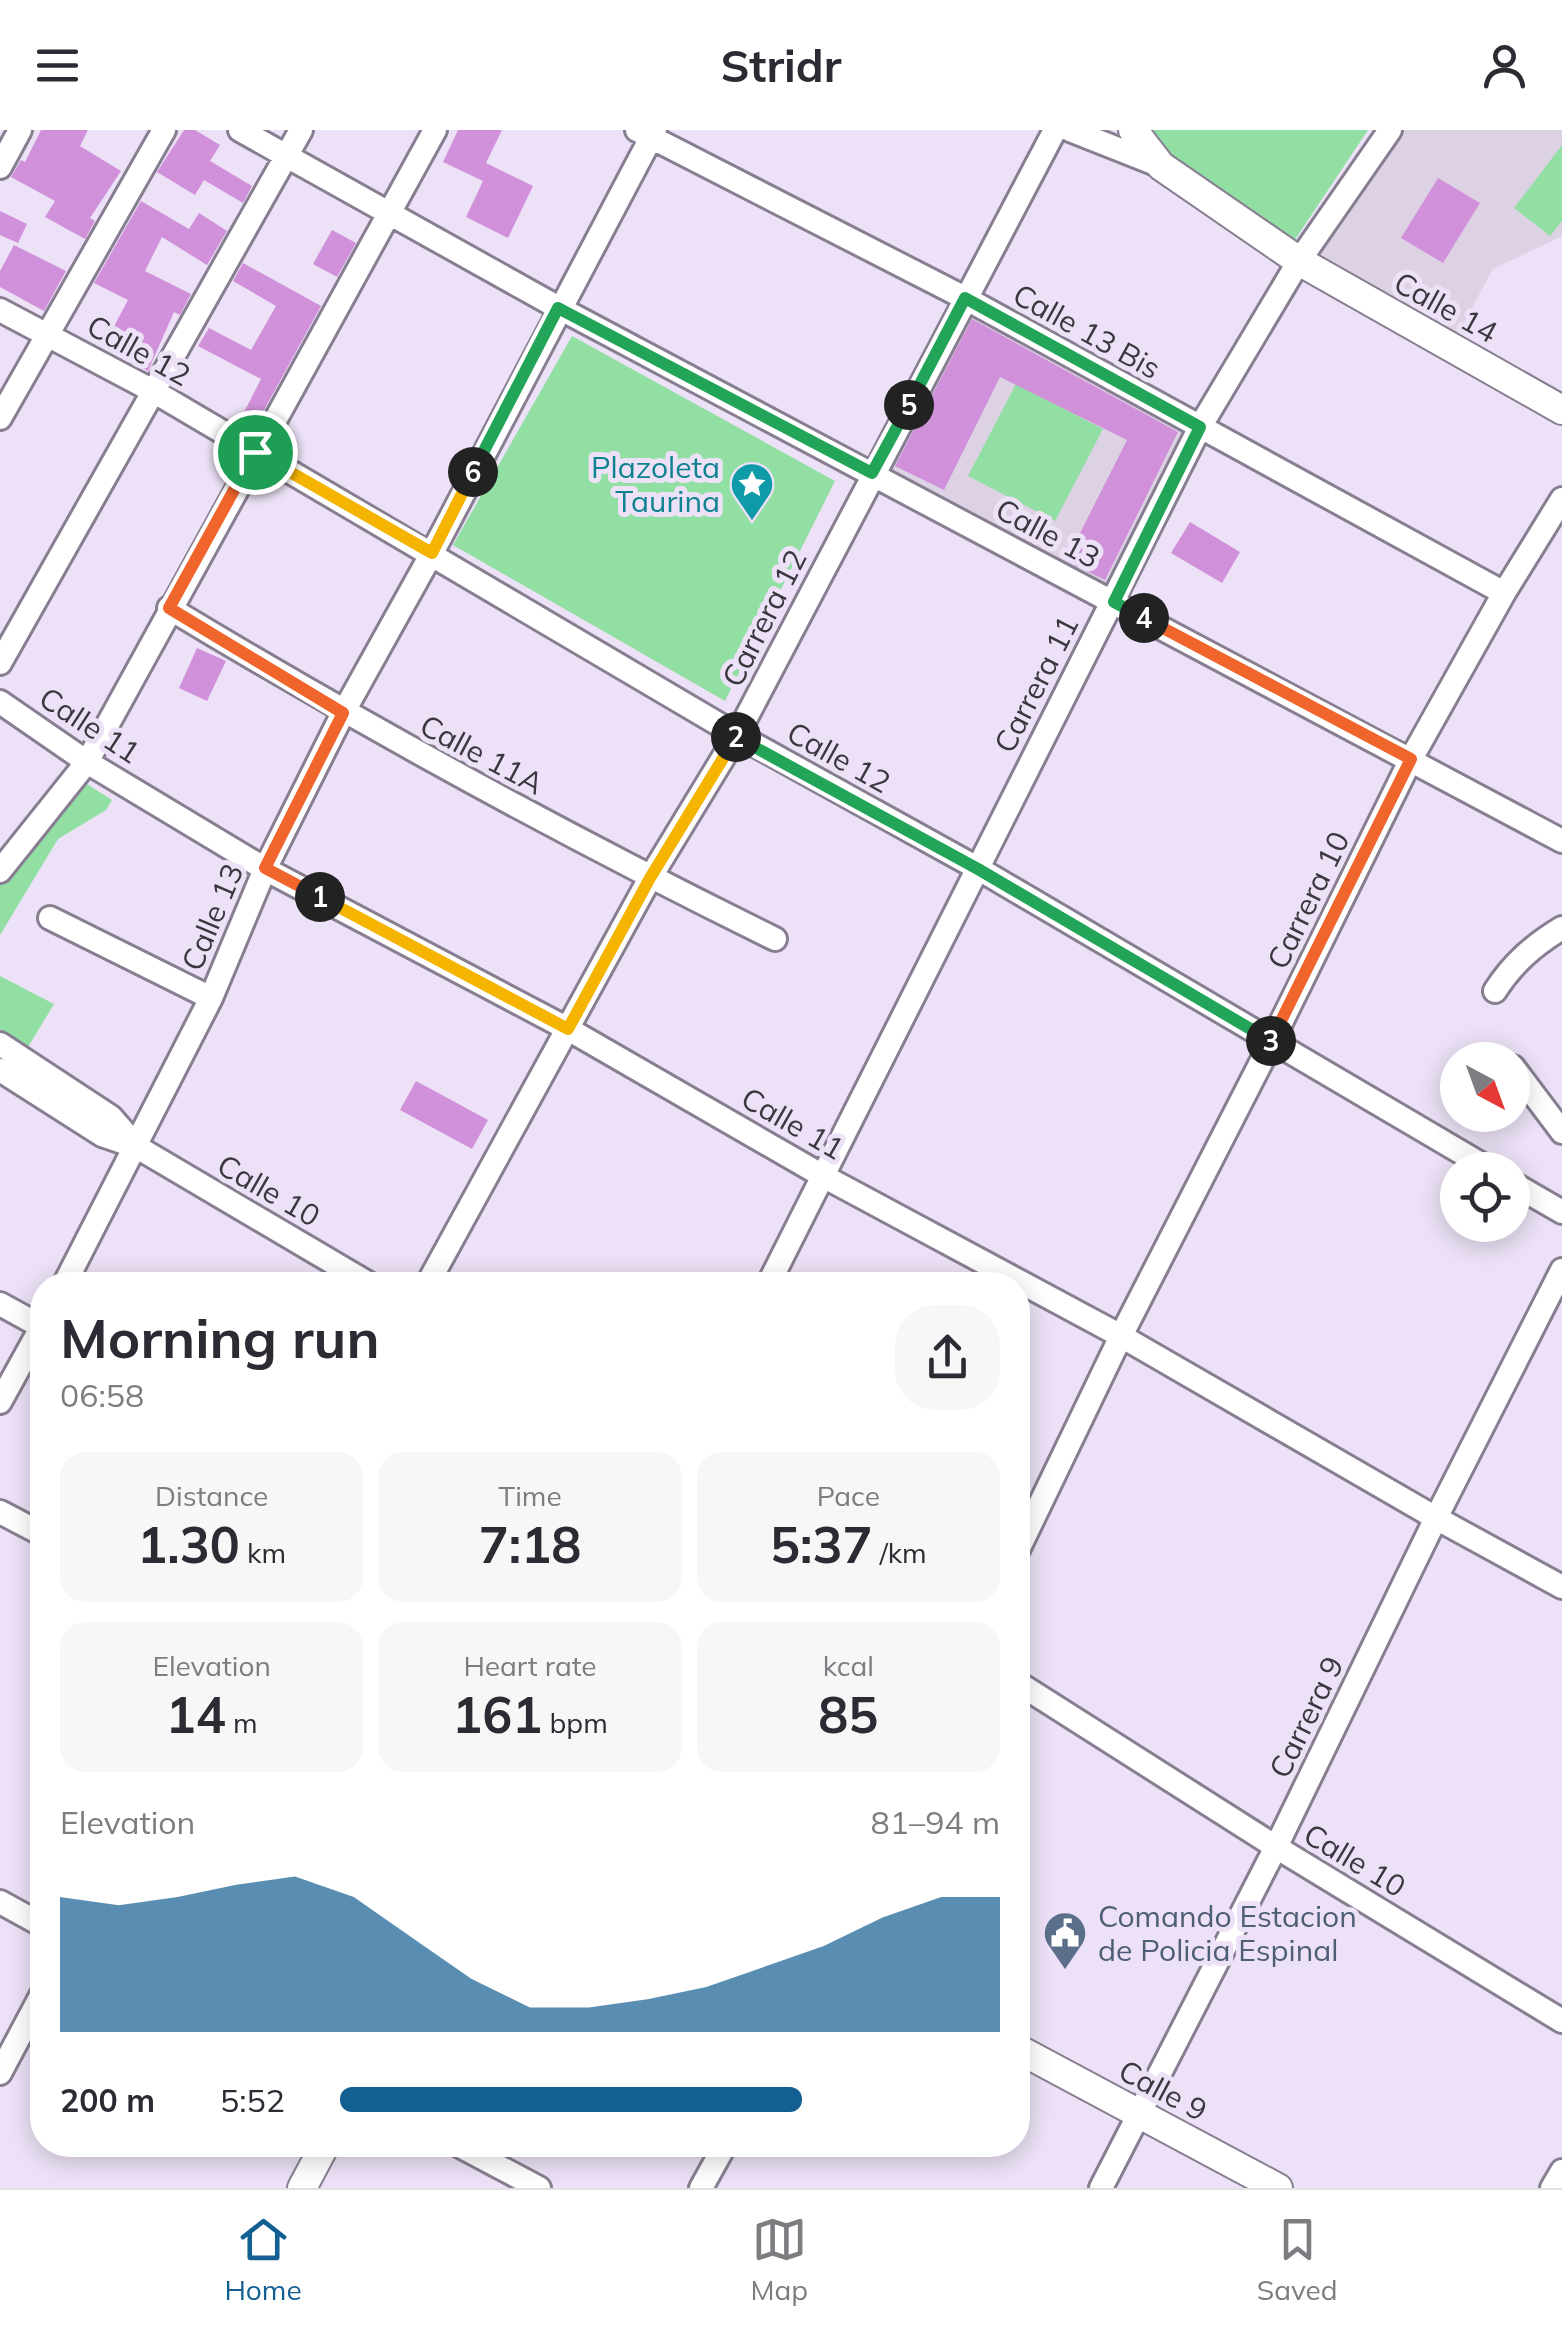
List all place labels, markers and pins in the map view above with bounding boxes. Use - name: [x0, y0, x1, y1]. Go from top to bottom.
- pin: 5: [884, 380, 934, 430]
- pin: [213, 410, 298, 495]
- pin: 6: [448, 447, 498, 497]
- place label: Plazoleta Taurina: [591, 448, 720, 520]
- place icon: Plazoleta Taurina: [729, 461, 775, 522]
- pin: 4: [1119, 593, 1169, 643]
- pin: 2: [711, 712, 761, 762]
- pin: 1: [295, 872, 345, 922]
- pin: 3: [1246, 1016, 1296, 1066]
- place label: Comando Estacion de Policia Espinal: [1098, 1897, 1357, 1969]
- public building icon: Comando Estacion de Policia Espinal: [1042, 1910, 1088, 1971]

